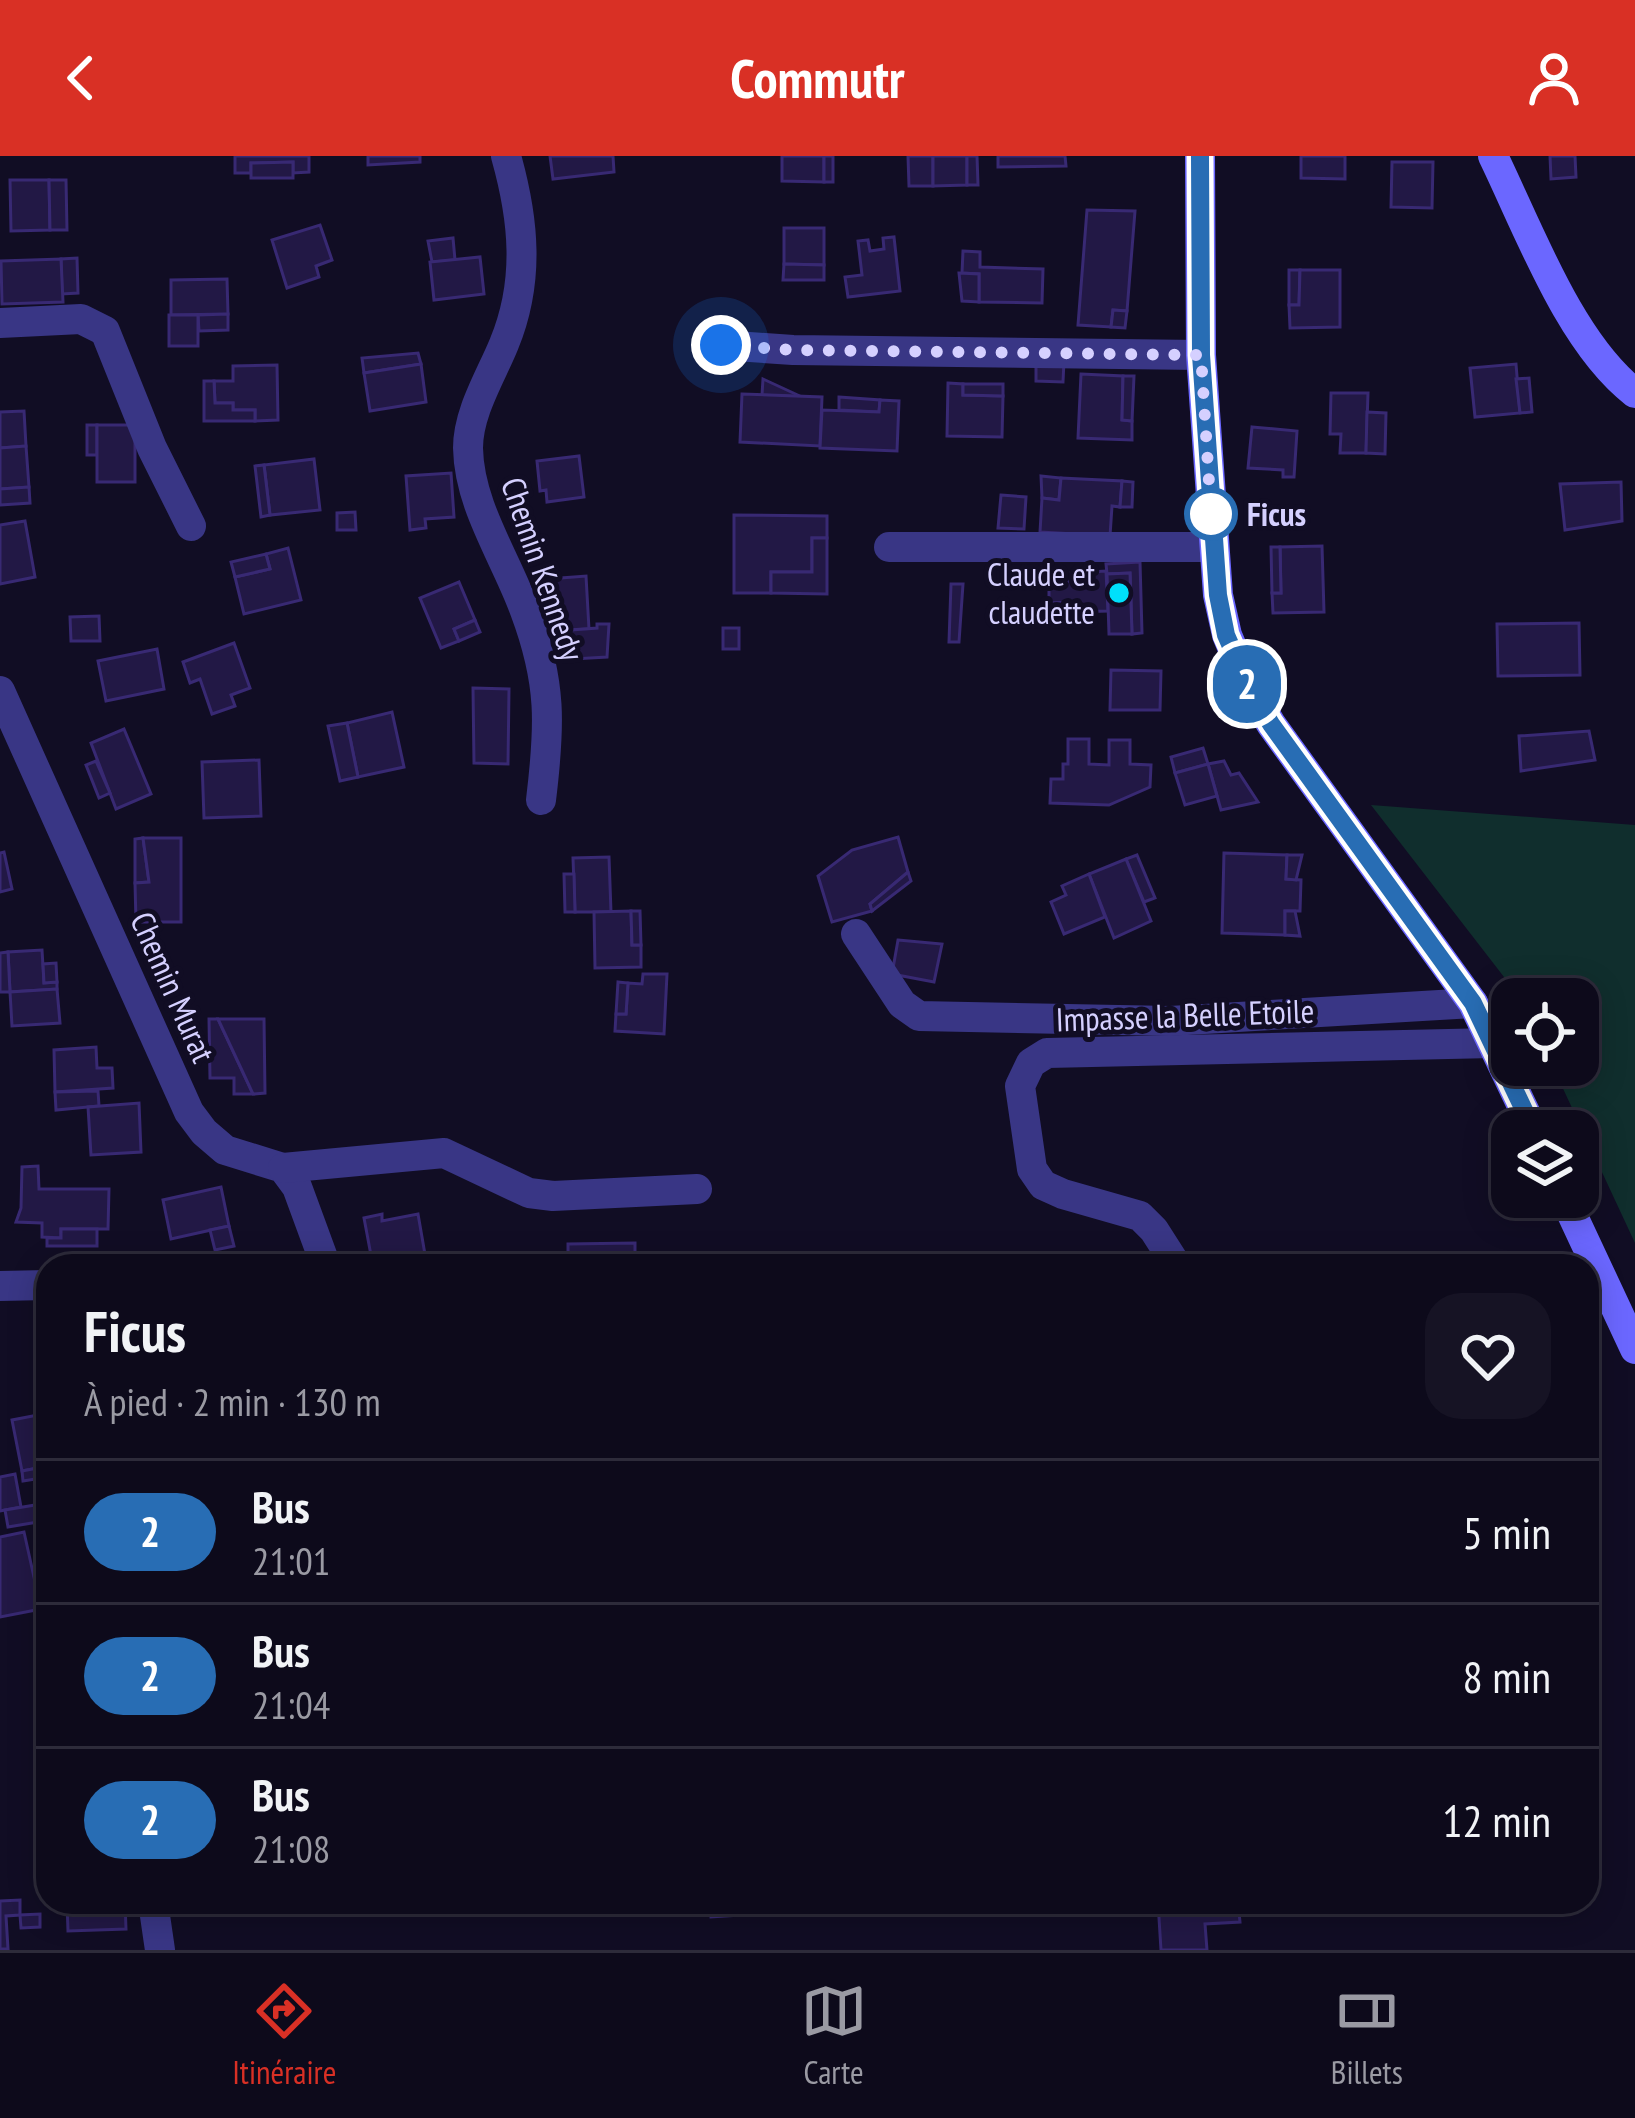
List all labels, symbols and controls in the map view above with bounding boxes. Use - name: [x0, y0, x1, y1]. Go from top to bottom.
- text: Commutr: [730, 43, 905, 113]
- icon: back: [48, 45, 114, 111]
- icon: person: [1521, 45, 1587, 111]
- your location: [691, 315, 751, 375]
- street label: Chemin Kennedy: [492, 471, 595, 667]
- marker: Ficus: [1186, 489, 1236, 539]
- place label: Ficus: [1247, 492, 1306, 535]
- place label: Claude et claudette: [987, 552, 1095, 633]
- marker: Claude et claudette: [1106, 580, 1132, 606]
- line badge: 2: [1208, 645, 1286, 723]
- text: 2: [1237, 656, 1257, 711]
- street label: Chemin Murat: [121, 905, 226, 1069]
- map controls: [1491, 978, 1599, 1218]
- button: locate: [1491, 978, 1599, 1086]
- street label: Impasse la Belle Etoile: [1055, 989, 1315, 1040]
- button: layers: [1491, 1110, 1599, 1218]
- button: heart: [1425, 1293, 1551, 1419]
- text: Ficus: [84, 1294, 186, 1368]
- text: À pied · 2 min · 130 m: [84, 1376, 381, 1427]
- text: Bus: [252, 1477, 310, 1535]
- text: 5 min: [1462, 1503, 1551, 1561]
- text: 2: [140, 1504, 160, 1559]
- text: 21:01: [252, 1535, 330, 1586]
- text: Bus: [252, 1621, 310, 1679]
- text: 8 min: [1462, 1647, 1551, 1705]
- text: 2: [140, 1648, 160, 1703]
- text: 21:04: [252, 1679, 330, 1730]
- text: Bus: [252, 1765, 310, 1823]
- text: 12 min: [1442, 1791, 1551, 1849]
- text: 2: [140, 1792, 160, 1847]
- text: 21:08: [252, 1823, 330, 1874]
- tab: Itinéraire: [232, 1978, 336, 2093]
- tab: Carte: [801, 1978, 867, 2093]
- tab: Billets: [1331, 1978, 1403, 2093]

